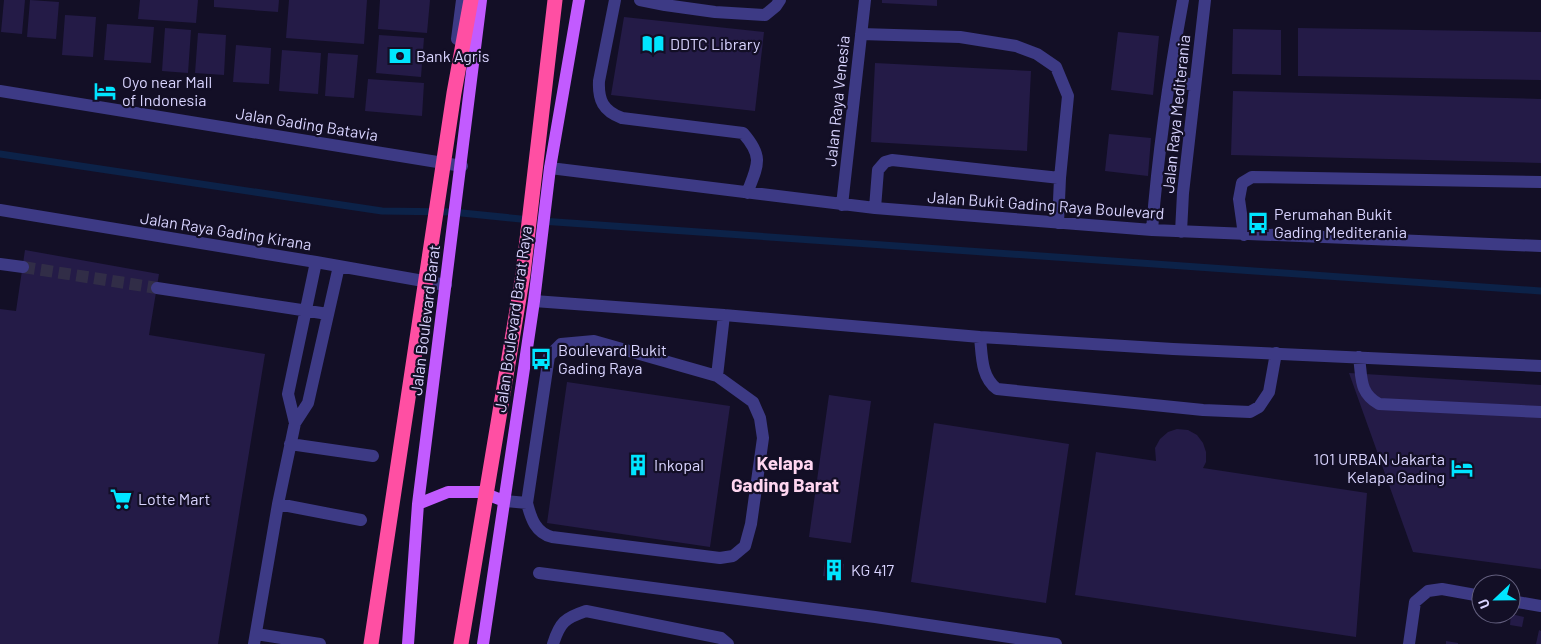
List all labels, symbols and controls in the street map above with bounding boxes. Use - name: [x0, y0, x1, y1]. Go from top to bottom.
- library icon: DDTC Library: [640, 31, 666, 57]
- place label: DDTC Library: [670, 34, 761, 53]
- street label: Jalan Raya Mediterania: [1158, 34, 1193, 194]
- street label: Jalan Raya Venesia: [820, 35, 853, 167]
- bank icon: Bank Agris: [387, 43, 413, 69]
- place label: Bank Agris: [416, 46, 489, 65]
- place label: Oyo near Mall of Indonesia: [122, 72, 212, 109]
- hotel icon: Oyo near Mall of Indonesia: [92, 78, 118, 104]
- street label: Jalan Gading Batavia: [234, 103, 380, 144]
- street label: Jalan Bukit Gading Raya Boulevard: [927, 187, 1165, 222]
- place label: Perumahan Bukit Gading Mediterania: [1274, 204, 1407, 241]
- street label: Jalan Raya Gading Kirana: [139, 208, 313, 253]
- bus stop icon: Perumahan Bukit Gading Mediterania: [1245, 210, 1271, 236]
- street label: Jalan Boulevard Barat Raya: [490, 225, 535, 413]
- street label: Jalan Boulevard Barat: [406, 244, 443, 396]
- place label: Boulevard Bukit Gading Raya: [558, 340, 667, 377]
- bus stop icon: Boulevard Bukit Gading Raya: [528, 346, 554, 372]
- place label: 1O1 URBAN Jakarta Kelapa Gading: [1314, 449, 1445, 486]
- district label: Kelapa Gading Barat: [731, 451, 839, 496]
- building icon: Inkopal: [625, 452, 651, 478]
- place label: Inkopal: [654, 455, 704, 474]
- hotel icon: 1O1 URBAN Jakarta Kelapa Gading: [1449, 455, 1475, 481]
- supermarket icon: Lotte Mart: [108, 486, 134, 512]
- place label: Lotte Mart: [138, 489, 210, 508]
- building icon: KG 417: [821, 557, 847, 583]
- place label: KG 417: [851, 560, 895, 579]
- north arrow: [1471, 574, 1521, 624]
- text: U: [1474, 597, 1493, 611]

